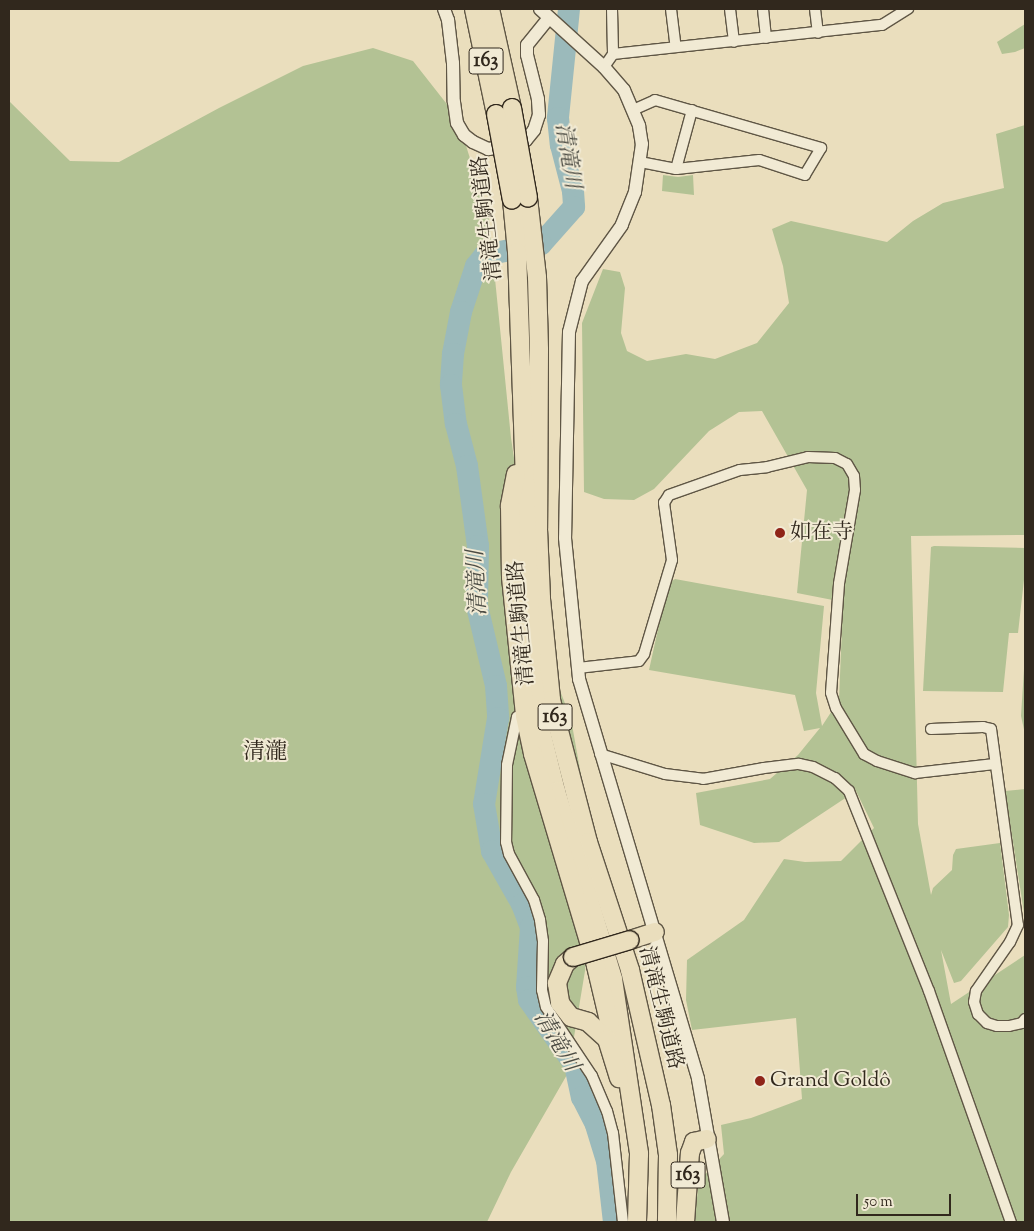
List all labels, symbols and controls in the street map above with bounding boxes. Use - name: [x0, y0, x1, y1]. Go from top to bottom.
- road number: 163: [468, 44, 504, 78]
- water label: 清滝川: [548, 121, 584, 191]
- street label: 清滝生駒道路: [468, 154, 508, 282]
- place label: 如在寺: [790, 520, 853, 546]
- marker: 如在寺: [774, 527, 786, 539]
- water label: 清滝川: [464, 549, 494, 617]
- street label: 清滝生駒道路: [504, 559, 540, 687]
- road number: 163: [538, 700, 572, 734]
- district label: 清瀧: [243, 741, 287, 767]
- street label: 清滝生駒道路: [633, 944, 687, 1072]
- water label: 清滝川: [527, 1007, 583, 1077]
- place label: Grand Goldô: [770, 1068, 891, 1094]
- marker: Grand Goldô: [754, 1075, 766, 1087]
- road number: 163: [670, 1158, 706, 1192]
- scale bar: [859, 1184, 954, 1216]
- text: 50 m: [864, 1192, 893, 1213]

